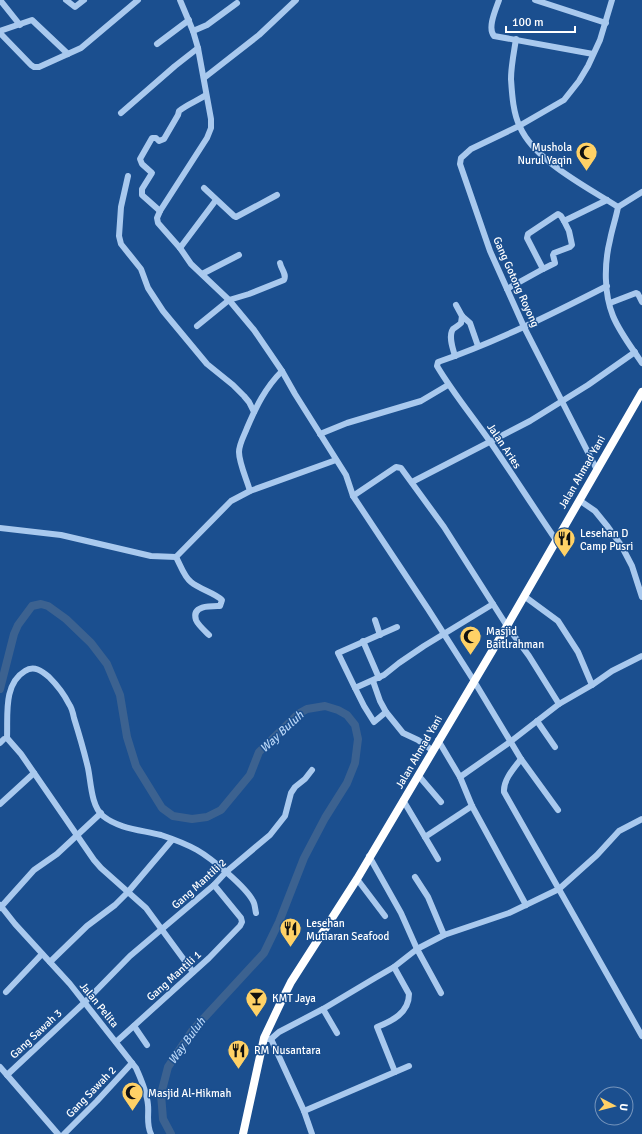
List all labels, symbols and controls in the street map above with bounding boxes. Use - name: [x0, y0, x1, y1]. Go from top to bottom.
- scale bar: [506, 8, 575, 34]
- text: 100 m: [512, 15, 544, 30]
- mosque icon: Mushola Nurul Yaqin: [574, 140, 600, 173]
- place label: Mushola Nurul Yaqin: [517, 141, 572, 167]
- street label: Gang Gotong Royong: [490, 235, 542, 329]
- street label: Jalan Aries: [484, 421, 524, 471]
- street label: Jalan Ahmad Yani: [556, 433, 608, 511]
- restaurant icon: Lesehan D Camp Pusri: [552, 526, 578, 559]
- place label: Lesehan D Camp Pusri: [580, 527, 633, 553]
- mosque icon: Masjid Baitlrahman: [457, 624, 483, 657]
- place label: Masjid Baitlrahman: [486, 625, 544, 651]
- water label: Way Buluh: [257, 708, 307, 756]
- street label: Jalan Ahmad Yani: [393, 713, 445, 791]
- street label: Gang Mantili 2: [169, 856, 229, 912]
- restaurant icon: Lesehan Mutiaran Seafood: [277, 916, 303, 949]
- place label: Lesehan Mutiaran Seafood: [306, 917, 390, 943]
- street label: Gang Mantili 1: [144, 948, 204, 1004]
- street label: Jalan Pelita: [77, 980, 121, 1031]
- bar icon: KMT Jaya: [243, 985, 269, 1018]
- place label: KMT Jaya: [272, 992, 316, 1005]
- street label: Gang Sawah 3: [7, 1007, 65, 1061]
- water label: Way Buluh: [165, 1014, 209, 1067]
- restaurant icon: RM Nusantara: [225, 1037, 251, 1070]
- place label: RM Nusantara: [254, 1044, 321, 1057]
- street label: Gang Sawah 2: [63, 1064, 119, 1120]
- mosque icon: Masjid Al-Hikmah: [120, 1080, 146, 1113]
- north arrow: [594, 1086, 634, 1126]
- place label: Masjid Al-Hikmah: [148, 1087, 231, 1100]
- text: U: [617, 1103, 630, 1112]

